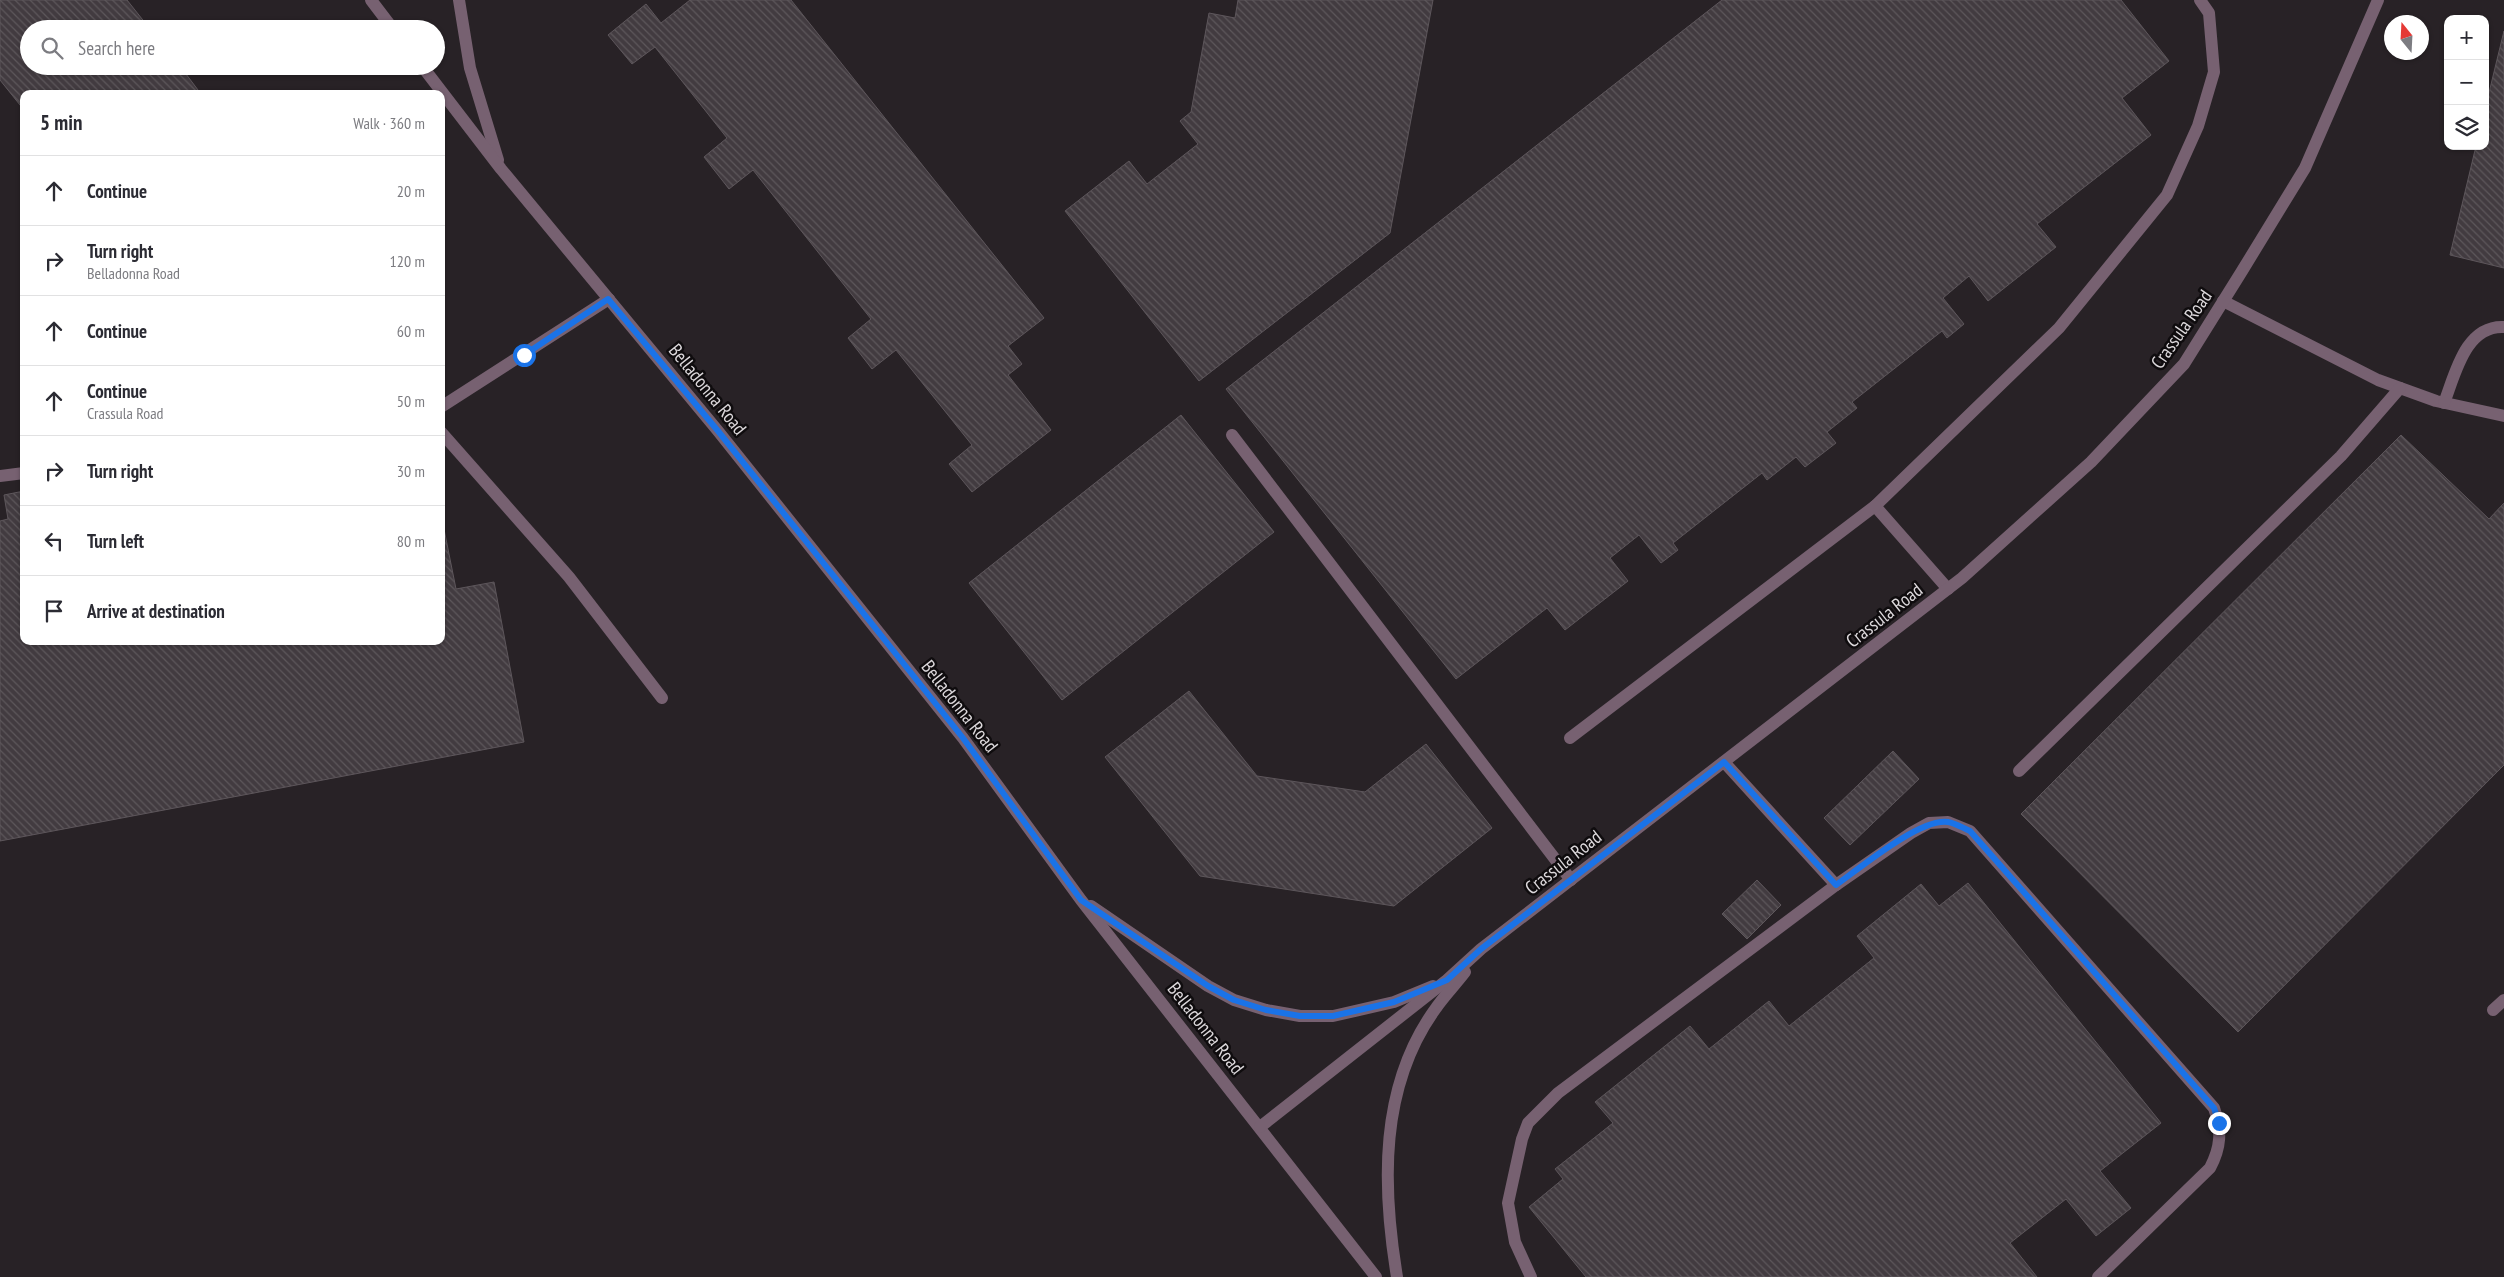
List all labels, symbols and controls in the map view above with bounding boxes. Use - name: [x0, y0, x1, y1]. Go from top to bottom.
- north arrow: [2384, 15, 2429, 60]
- map controls: [2444, 15, 2489, 150]
- button: +: [2444, 15, 2489, 60]
- search box: [20, 20, 445, 75]
- icon: search: [38, 34, 66, 62]
- text: Search here: [78, 36, 155, 60]
- button: −: [2444, 60, 2489, 105]
- button: layers: [2444, 105, 2489, 150]
- text: 5 min: [40, 109, 82, 136]
- text: Walk · 360 m: [353, 113, 425, 133]
- icon: ahead: [40, 177, 68, 205]
- text: Continue: [87, 179, 147, 203]
- text: 20 m: [397, 181, 425, 201]
- text: Turn right: [87, 239, 153, 263]
- icon: right: [40, 247, 68, 275]
- text: 120 m: [390, 251, 425, 271]
- text: Belladonna Road: [87, 263, 180, 283]
- street label: Crassula Road: [2145, 285, 2217, 373]
- icon: ahead: [40, 317, 68, 345]
- text: Continue: [87, 319, 147, 343]
- text: 60 m: [397, 321, 425, 341]
- street label: Belladonna Road: [664, 339, 752, 439]
- route start: [513, 344, 536, 367]
- text: Continue: [87, 379, 147, 403]
- icon: ahead: [40, 387, 68, 415]
- text: 50 m: [397, 391, 425, 411]
- text: Crassula Road: [87, 403, 163, 423]
- icon: right: [40, 457, 68, 485]
- text: Turn right: [87, 459, 153, 483]
- text: 30 m: [397, 461, 425, 481]
- icon: left: [40, 527, 68, 555]
- text: Turn left: [87, 529, 144, 553]
- text: 80 m: [397, 531, 425, 551]
- street label: Crassula Road: [1841, 578, 1927, 652]
- icon: arrive: [40, 597, 68, 625]
- text: Arrive at destination: [87, 599, 225, 623]
- street label: Belladonna Road: [917, 655, 1003, 757]
- street label: Crassula Road: [1520, 825, 1606, 899]
- street label: Belladonna Road: [1163, 977, 1249, 1079]
- route end: [2208, 1112, 2231, 1135]

